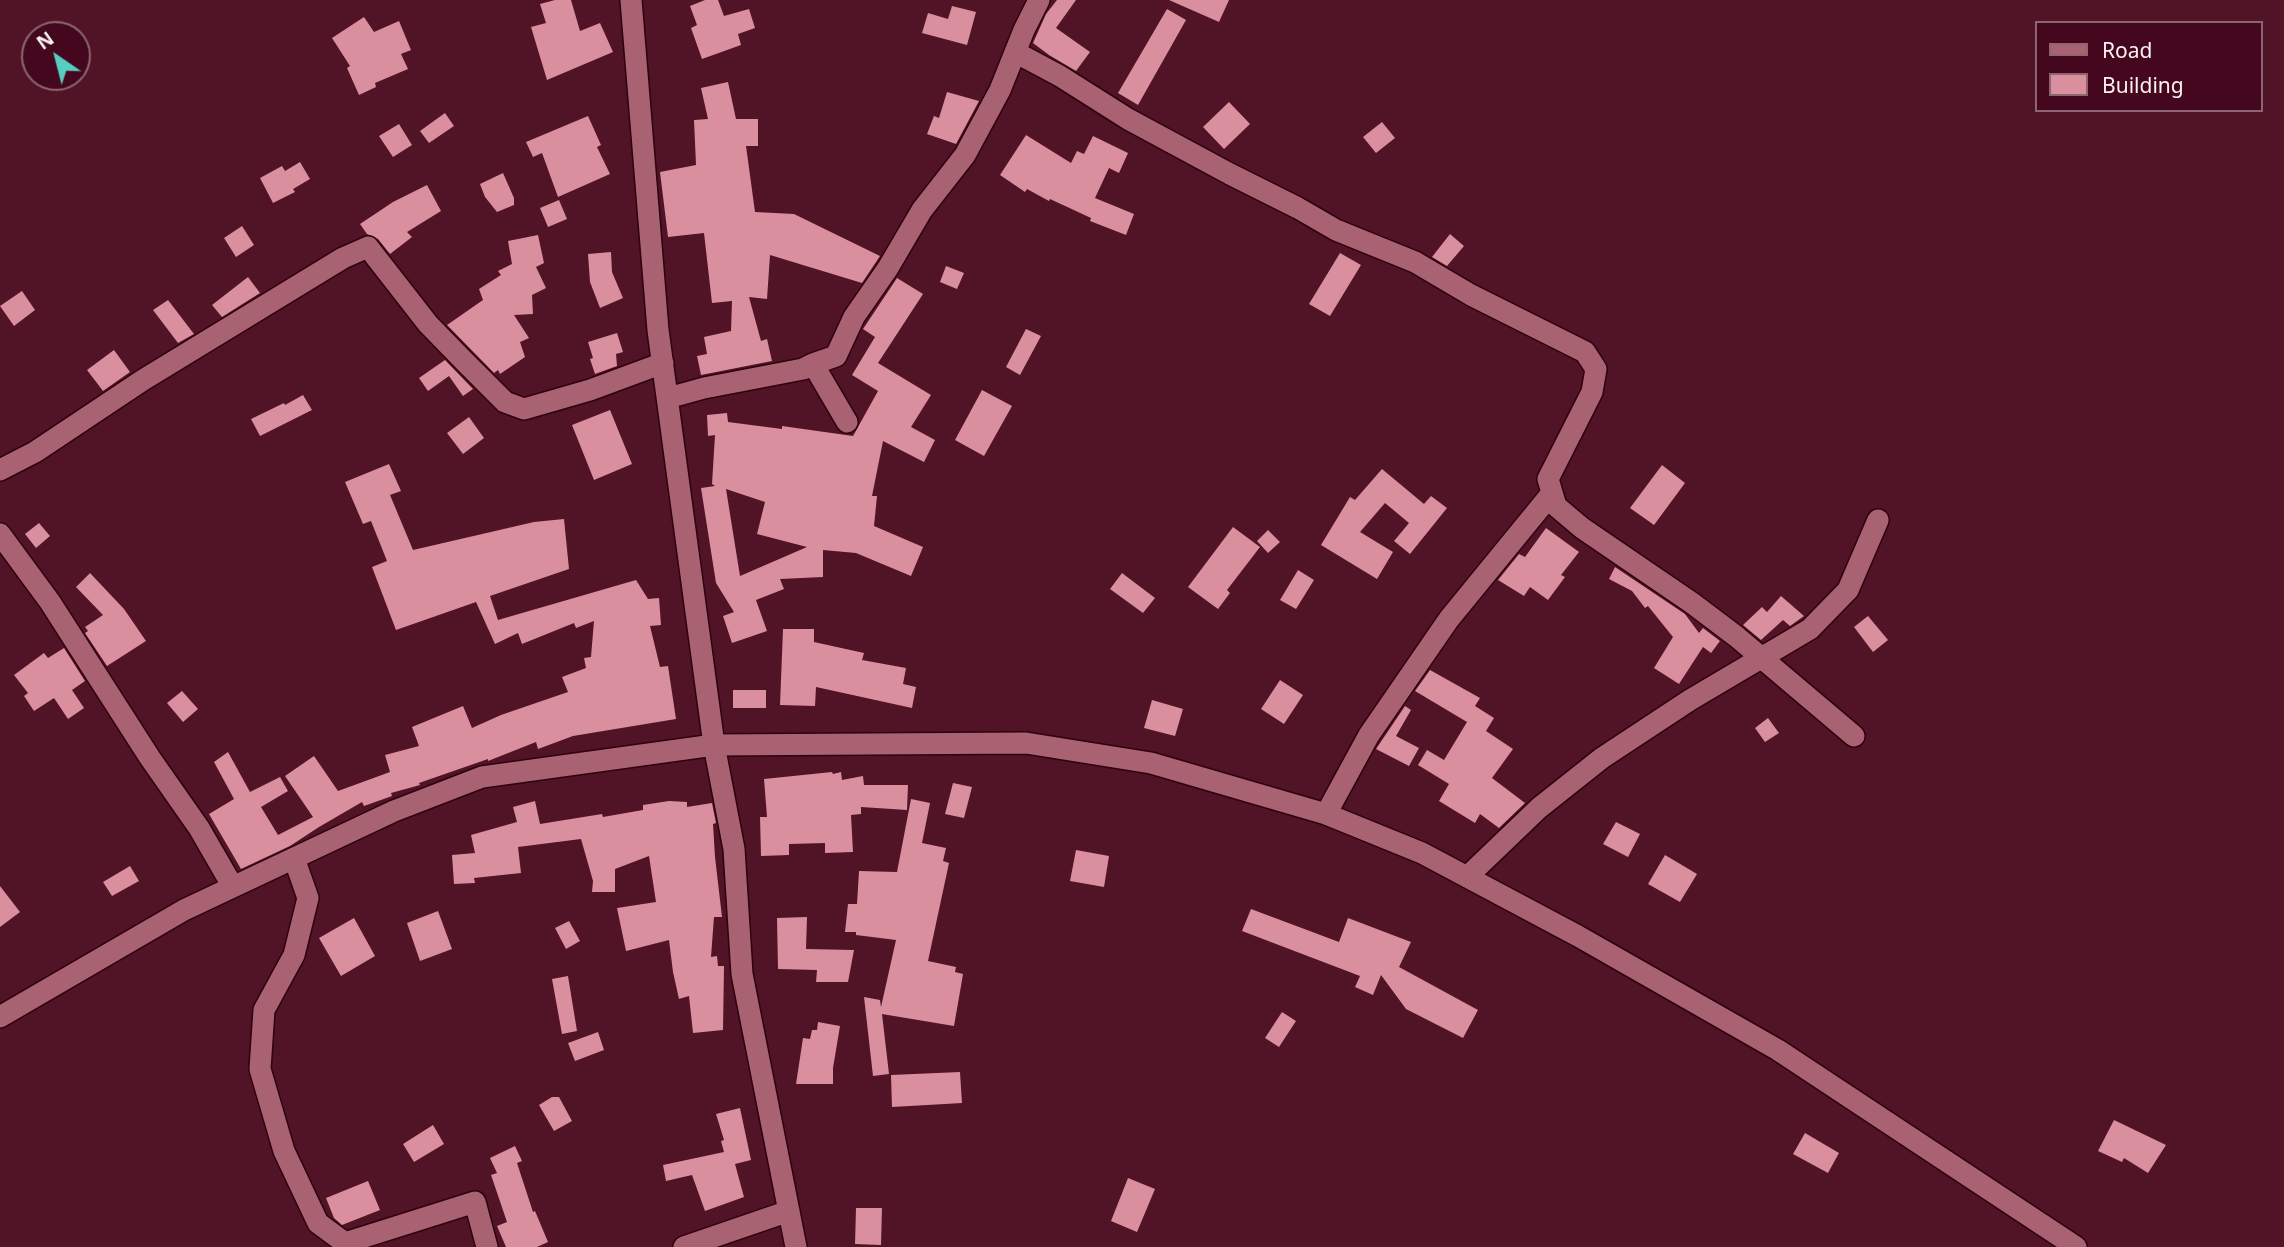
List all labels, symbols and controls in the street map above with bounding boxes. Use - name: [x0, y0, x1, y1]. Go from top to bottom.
- north arrow: [21, 21, 91, 91]
- legend: [2036, 21, 2263, 112]
- text: N: [31, 25, 59, 56]
- text: Road: [2102, 36, 2152, 64]
- text: Building: [2102, 71, 2184, 99]

